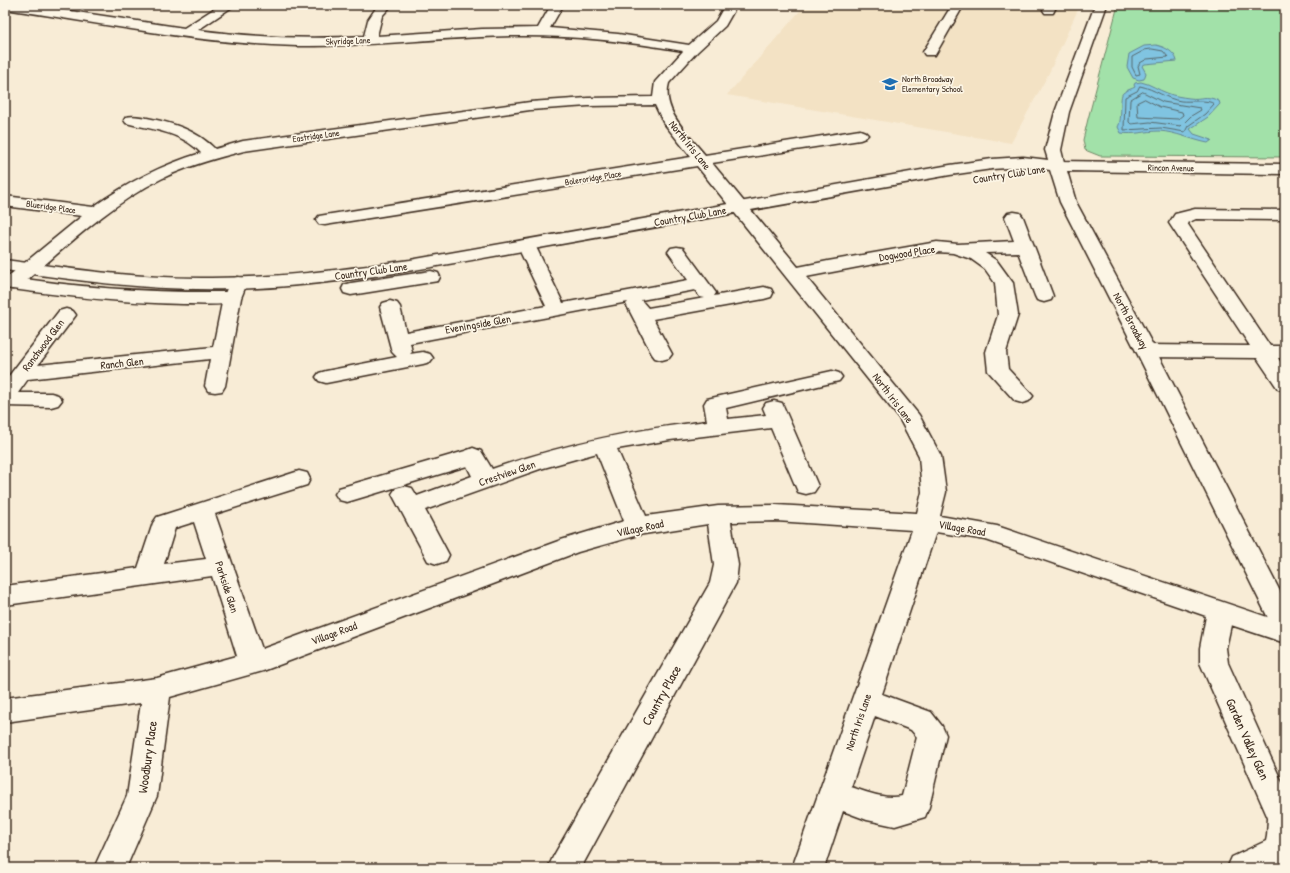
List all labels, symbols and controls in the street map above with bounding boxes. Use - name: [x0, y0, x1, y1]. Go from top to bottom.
- street label: Skyridge Lane: [325, 34, 371, 48]
- place label: North Broadway Elementary School: [902, 73, 963, 95]
- school or university icon: North Broadway Elementary School: [881, 75, 899, 93]
- street label: North Iris Lane: [666, 118, 714, 173]
- street label: Eastridge Lane: [292, 127, 341, 145]
- street label: Country Club Lane: [972, 161, 1047, 187]
- street label: Rincon Avenue: [1148, 162, 1195, 174]
- street label: Boleroridge Place: [564, 168, 623, 188]
- street label: Blueridge Place: [25, 198, 77, 216]
- street label: Country Club Lane: [653, 203, 728, 229]
- street label: Dogwood Place: [878, 242, 937, 264]
- street label: Country Club Lane: [334, 259, 409, 283]
- street label: North Broadway: [1110, 290, 1152, 352]
- street label: Eveningside Glen: [444, 311, 512, 337]
- street label: Ranchwood Glen: [19, 316, 67, 374]
- street label: Ranch Glen: [100, 354, 144, 372]
- street label: North Iris Lane: [870, 370, 917, 426]
- street label: Crestview Glen: [477, 457, 537, 489]
- street label: Village Road: [615, 516, 665, 540]
- street label: Village Road: [937, 517, 987, 539]
- street label: Parkside Glen: [212, 559, 242, 615]
- street label: Village Road: [309, 618, 359, 648]
- street label: Country Place: [637, 662, 685, 728]
- street label: North Iris Lane: [842, 691, 874, 752]
- street label: Garden Valley Glen: [1222, 695, 1274, 783]
- street label: Woodbury Place: [133, 720, 161, 794]

